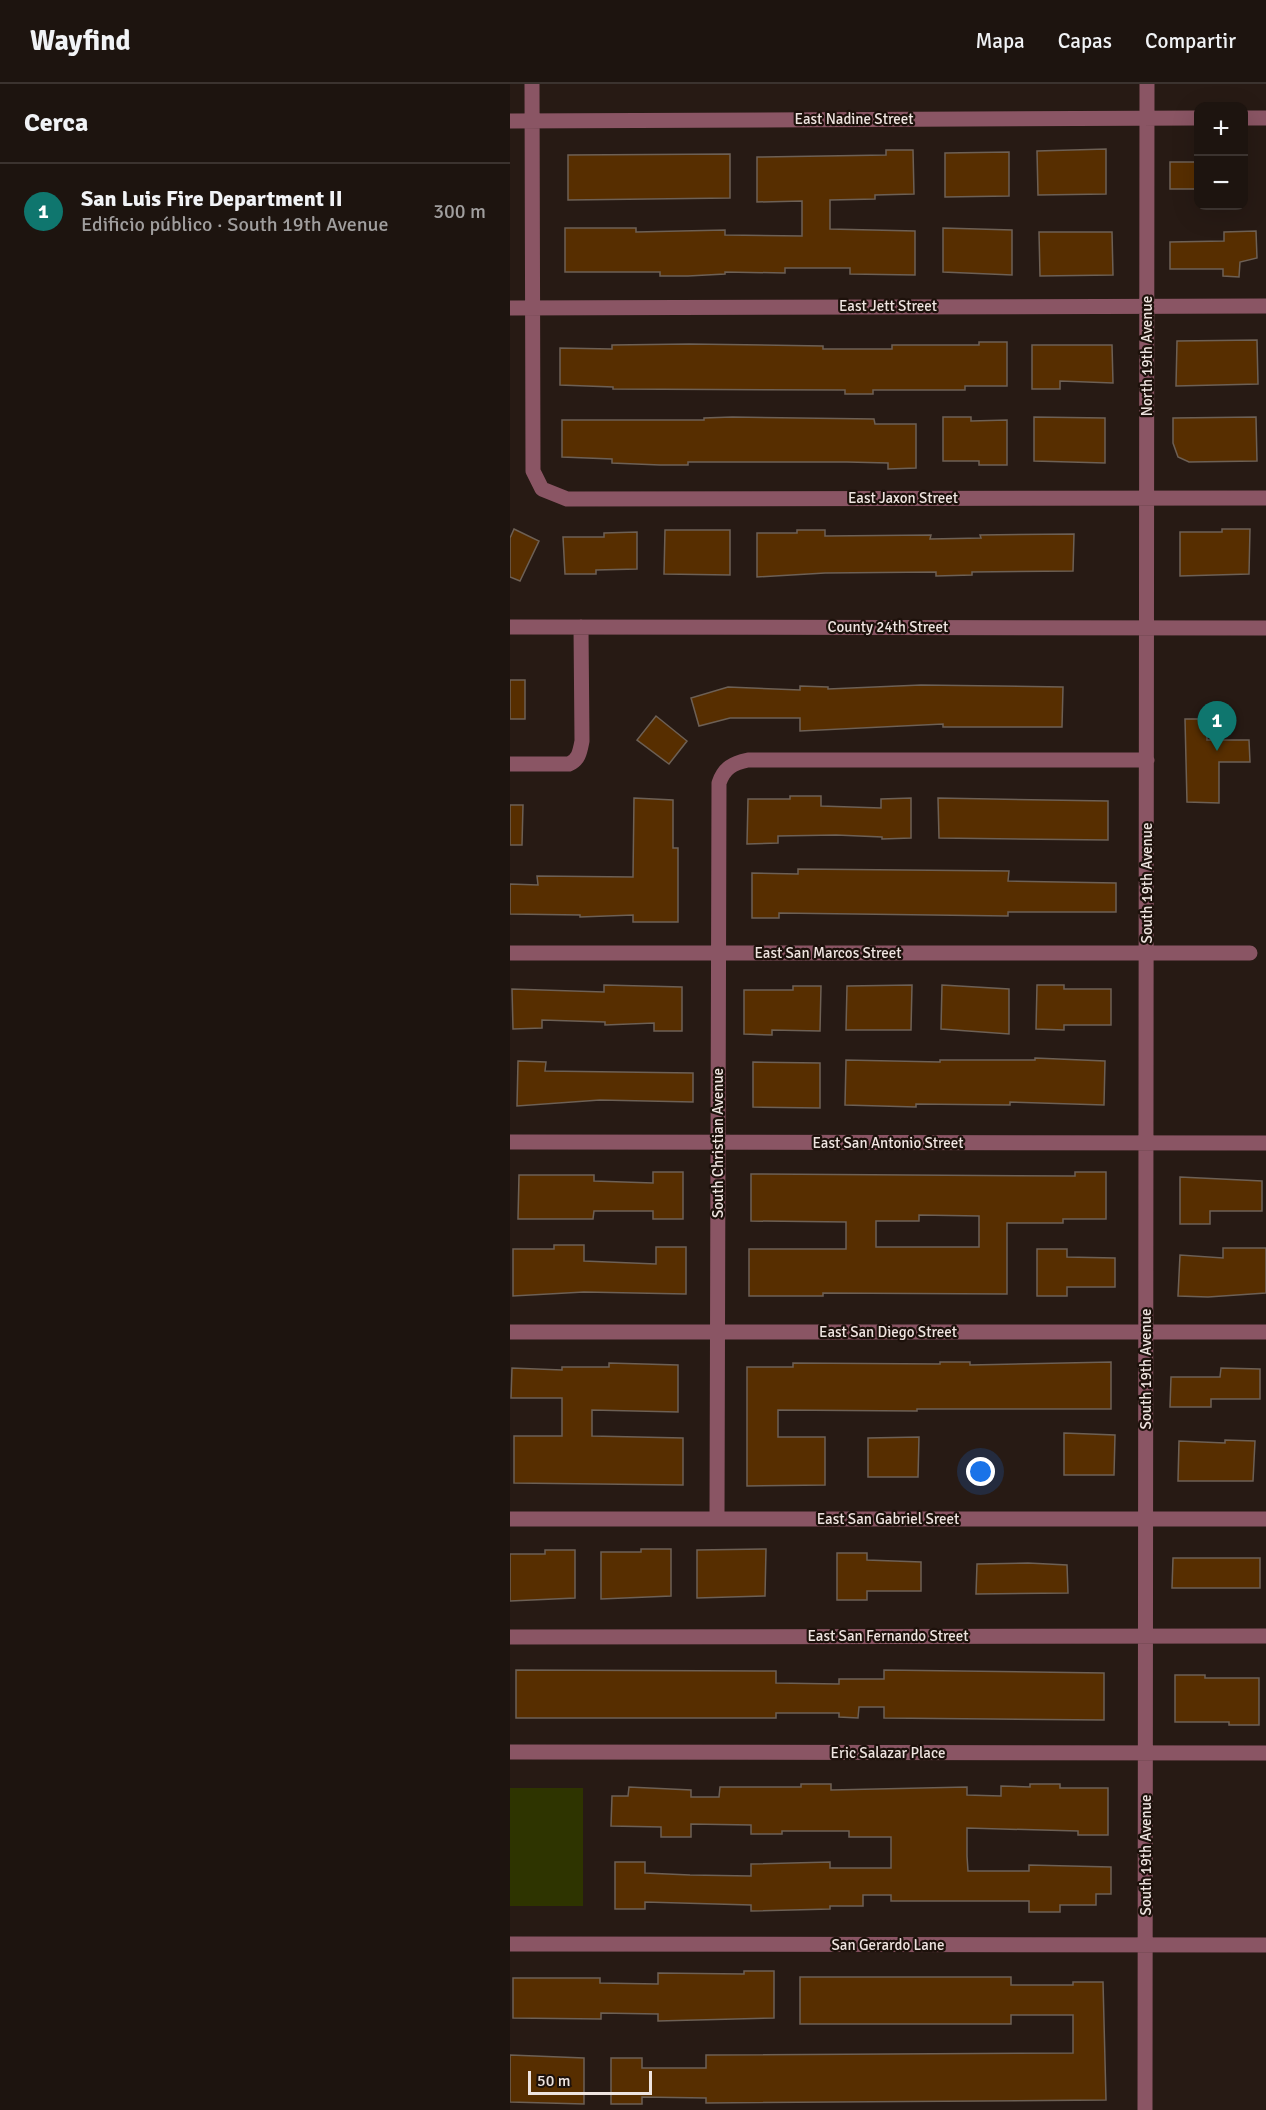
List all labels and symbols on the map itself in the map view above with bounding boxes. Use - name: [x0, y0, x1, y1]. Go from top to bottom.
- street label: East Nadine Street: [795, 110, 913, 128]
- street label: North 19th Avenue: [1138, 296, 1156, 416]
- street label: East Jett Street: [839, 297, 937, 315]
- street label: East Jaxon Street: [848, 489, 958, 507]
- street label: County 24th Street: [828, 618, 948, 636]
- pin: 1: [1198, 702, 1236, 751]
- street label: South 19th Avenue: [1138, 823, 1156, 943]
- street label: East San Marcos Street: [754, 944, 902, 962]
- street label: South Christian Avenue: [709, 1068, 727, 1218]
- street label: East San Antonio Street: [812, 1134, 964, 1152]
- street label: South 19th Avenue: [1137, 1309, 1155, 1429]
- street label: East San Diego Street: [819, 1323, 957, 1341]
- your location: [966, 1457, 995, 1486]
- street label: East San Gabriel Sreet: [817, 1510, 959, 1528]
- street label: East San Fernando Street: [807, 1627, 969, 1645]
- street label: Eric Salazar Place: [831, 1744, 945, 1762]
- street label: South 19th Avenue: [1137, 1795, 1155, 1915]
- street label: San Gerardo Lane: [832, 1936, 945, 1954]
- scale bar: [528, 2068, 652, 2096]

